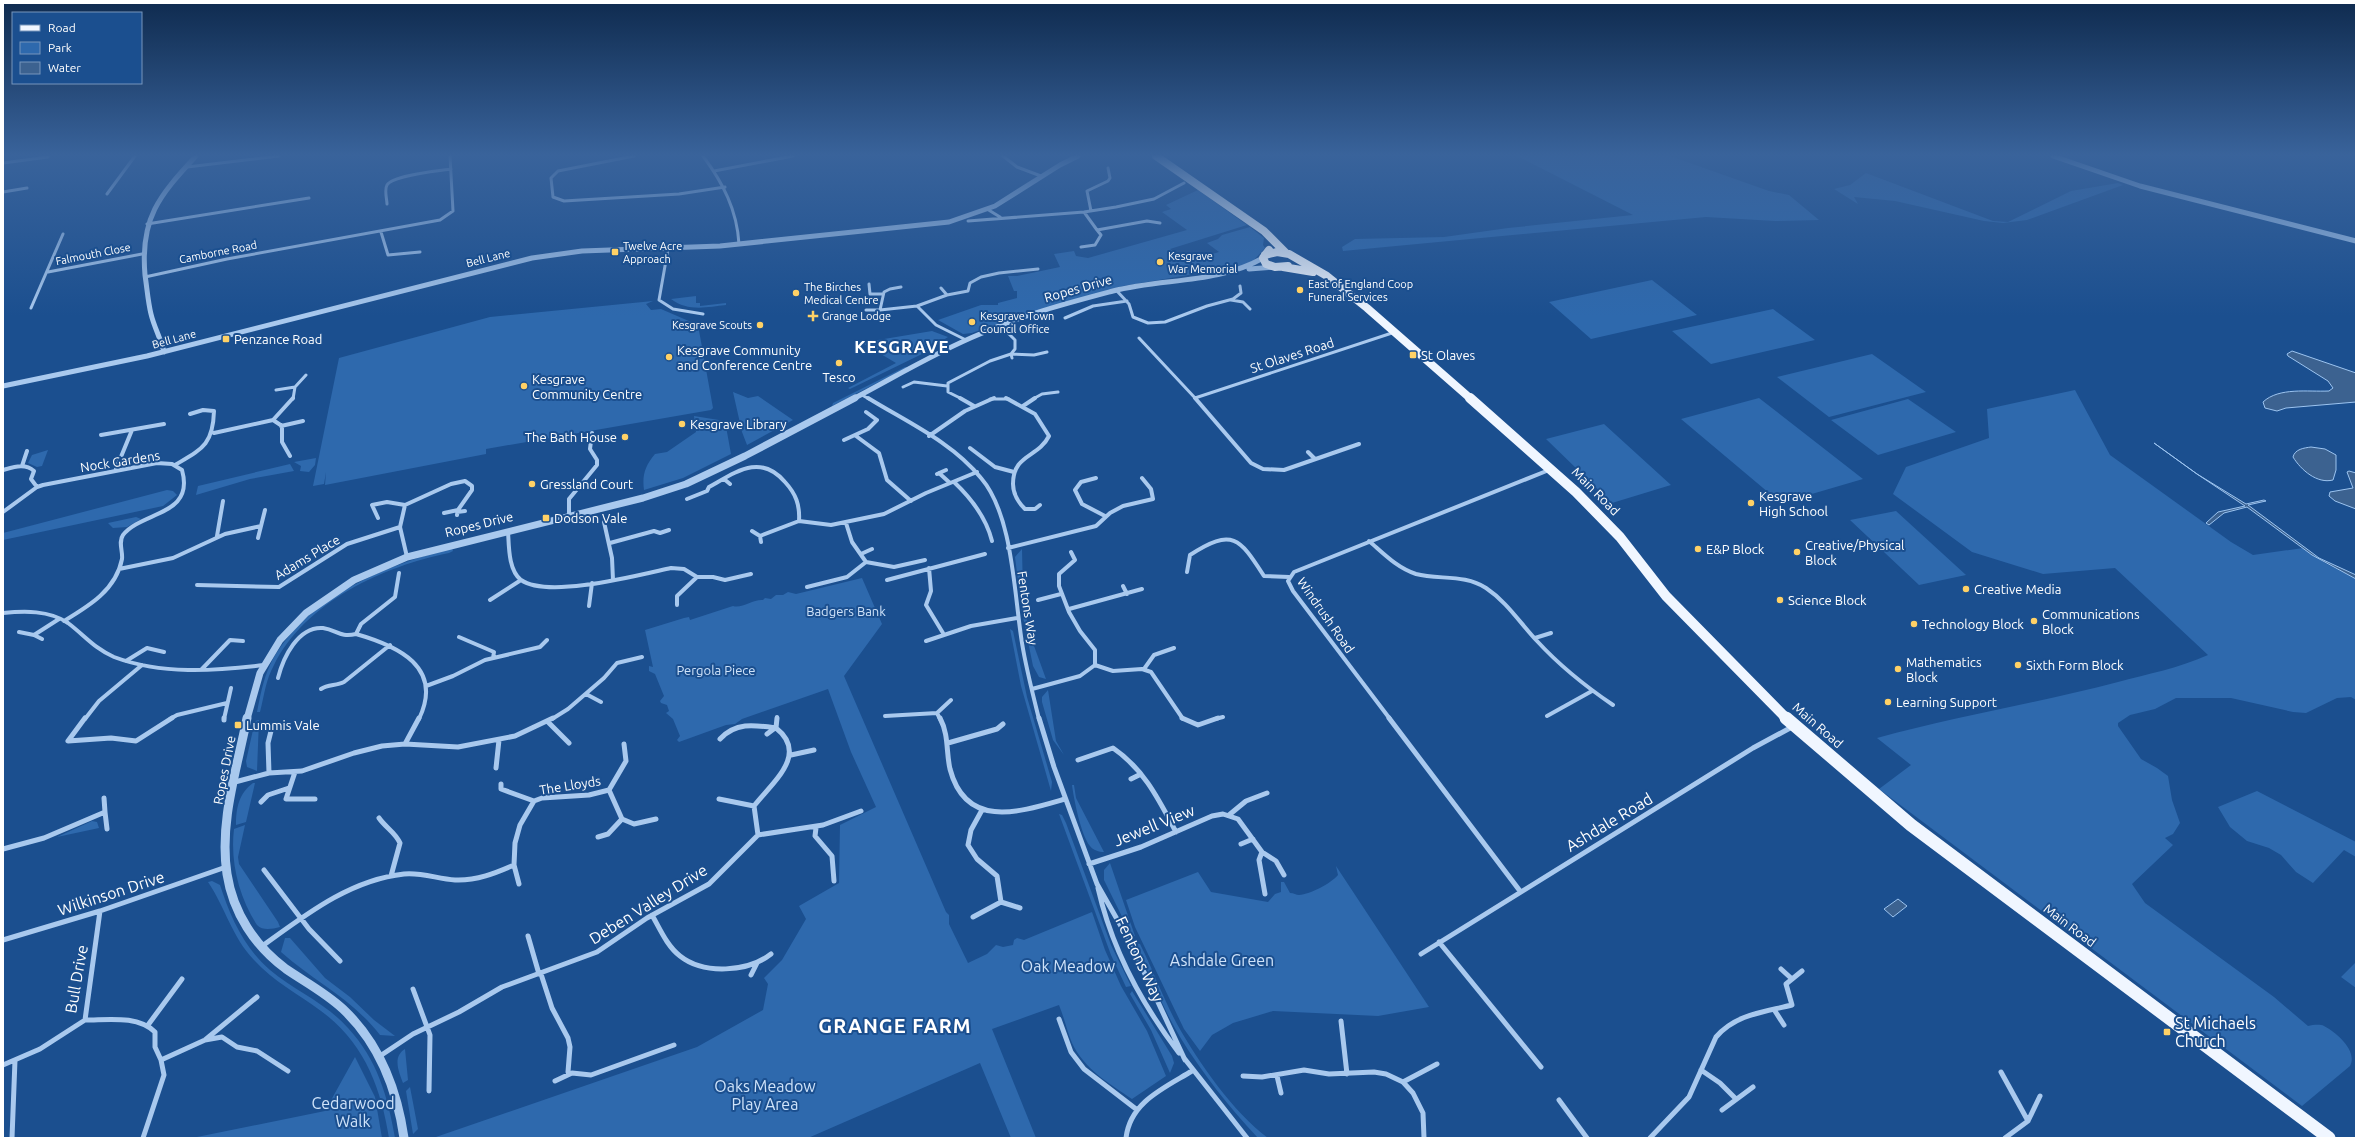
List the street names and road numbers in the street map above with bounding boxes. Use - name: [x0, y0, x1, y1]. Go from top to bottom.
- street label: Camborne Road: [178, 239, 258, 265]
- street label: Falmouth Close: [54, 241, 132, 267]
- street label: Bell Lane: [465, 247, 511, 269]
- street label: Ropes Drive: [1043, 272, 1113, 304]
- street label: Bell Lane: [151, 327, 197, 351]
- street label: St Olaves Road: [1248, 335, 1336, 375]
- street label: Nock Gardens: [79, 448, 161, 474]
- street label: Main Road: [1569, 464, 1623, 518]
- street label: Ropes Drive: [443, 509, 515, 539]
- street label: Adams Place: [272, 532, 342, 582]
- street label: Fentons Way: [1015, 570, 1041, 646]
- street label: Windrush Road: [1295, 575, 1357, 655]
- street label: Main Road: [1790, 700, 1846, 750]
- street label: Ropes Drive: [210, 734, 238, 806]
- street label: The Lloyds: [538, 773, 602, 797]
- street label: Ashdale Road: [1562, 789, 1656, 855]
- street label: Jewell View: [1111, 800, 1198, 849]
- street label: Deben Valley Drive: [586, 860, 710, 948]
- street label: Wilkinson Drive: [55, 867, 167, 919]
- street label: Main Road: [2041, 901, 2099, 949]
- street label: Fentons Way: [1112, 913, 1168, 1005]
- street label: Bull Drive: [61, 943, 91, 1015]

